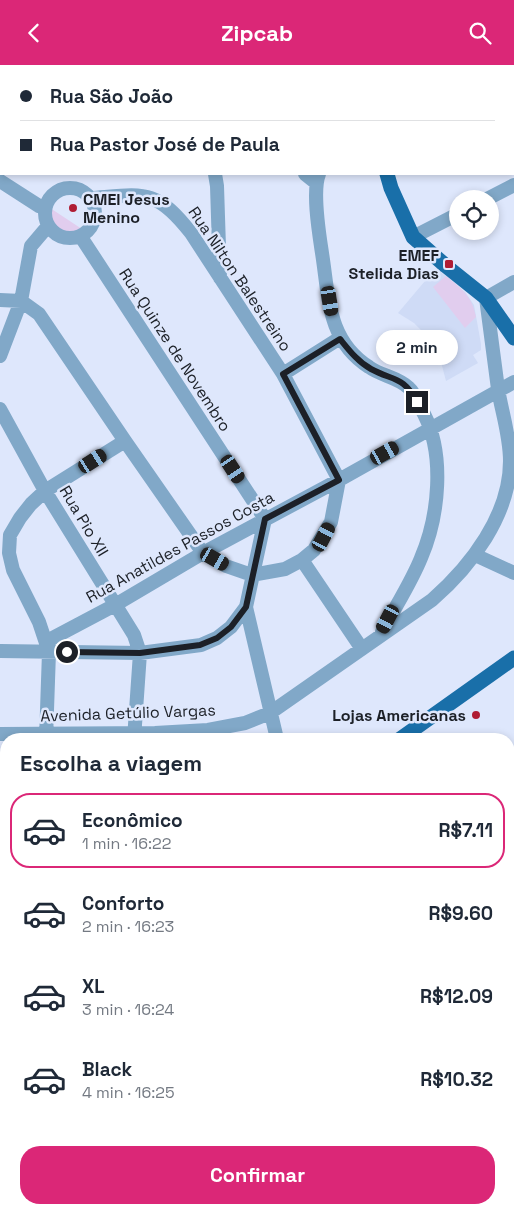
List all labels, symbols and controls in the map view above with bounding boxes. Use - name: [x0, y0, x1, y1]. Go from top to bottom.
- icon: back: [20, 19, 48, 47]
- text: Zipcab: [221, 19, 293, 47]
- icon: search: [466, 19, 494, 47]
- text: Rua São João: [50, 84, 173, 109]
- text: Rua Pastor José de Paula: [50, 132, 280, 157]
- place label: CMEI Jesus Menino: [83, 189, 170, 228]
- map controls: [449, 190, 499, 240]
- button: locate: [449, 190, 499, 240]
- marker: CMEI Jesus Menino: [67, 202, 79, 214]
- street label: Rua Nilton Balestreino: [184, 203, 296, 355]
- place label: EMEF Stelida Dias: [349, 245, 439, 284]
- marker: EMEF Stelida Dias: [443, 258, 455, 270]
- street label: Rua Quinze de Novembro: [114, 264, 236, 436]
- car: [320, 285, 339, 317]
- callout: 2 min: [376, 329, 458, 365]
- text: 2 min: [396, 337, 438, 358]
- route end: [406, 391, 428, 413]
- car: [368, 439, 401, 467]
- car: [76, 447, 109, 475]
- car: [218, 452, 247, 486]
- street label: Rua Pio XII: [55, 482, 113, 560]
- street label: Rua Anatildes Passos Costa: [82, 486, 278, 608]
- car: [310, 520, 337, 554]
- car: [198, 545, 231, 573]
- car: [374, 602, 401, 636]
- route start: [56, 641, 78, 663]
- street label: Avenida Getúlio Vargas: [40, 699, 216, 727]
- place label: Lojas Americanas: [332, 705, 466, 726]
- marker: Lojas Americanas: [470, 709, 482, 721]
- text: Escolha a viagem: [20, 749, 202, 777]
- icon: car: [22, 808, 67, 853]
- text: Econômico: [82, 808, 183, 833]
- text: R$7.11: [438, 818, 493, 843]
- text: 1 min · 16:22: [82, 833, 171, 854]
- icon: car: [22, 891, 67, 936]
- text: Conforto: [82, 891, 164, 916]
- text: R$9.60: [428, 901, 493, 926]
- text: 2 min · 16:23: [82, 916, 174, 937]
- icon: car: [22, 974, 67, 1019]
- text: XL: [82, 974, 105, 999]
- text: R$12.09: [420, 984, 493, 1009]
- text: 3 min · 16:24: [82, 999, 174, 1020]
- icon: car: [22, 1057, 67, 1102]
- text: Black: [82, 1057, 132, 1082]
- text: R$10.32: [420, 1067, 493, 1092]
- text: 4 min · 16:25: [82, 1082, 175, 1103]
- button: Confirmar: [20, 1146, 495, 1204]

